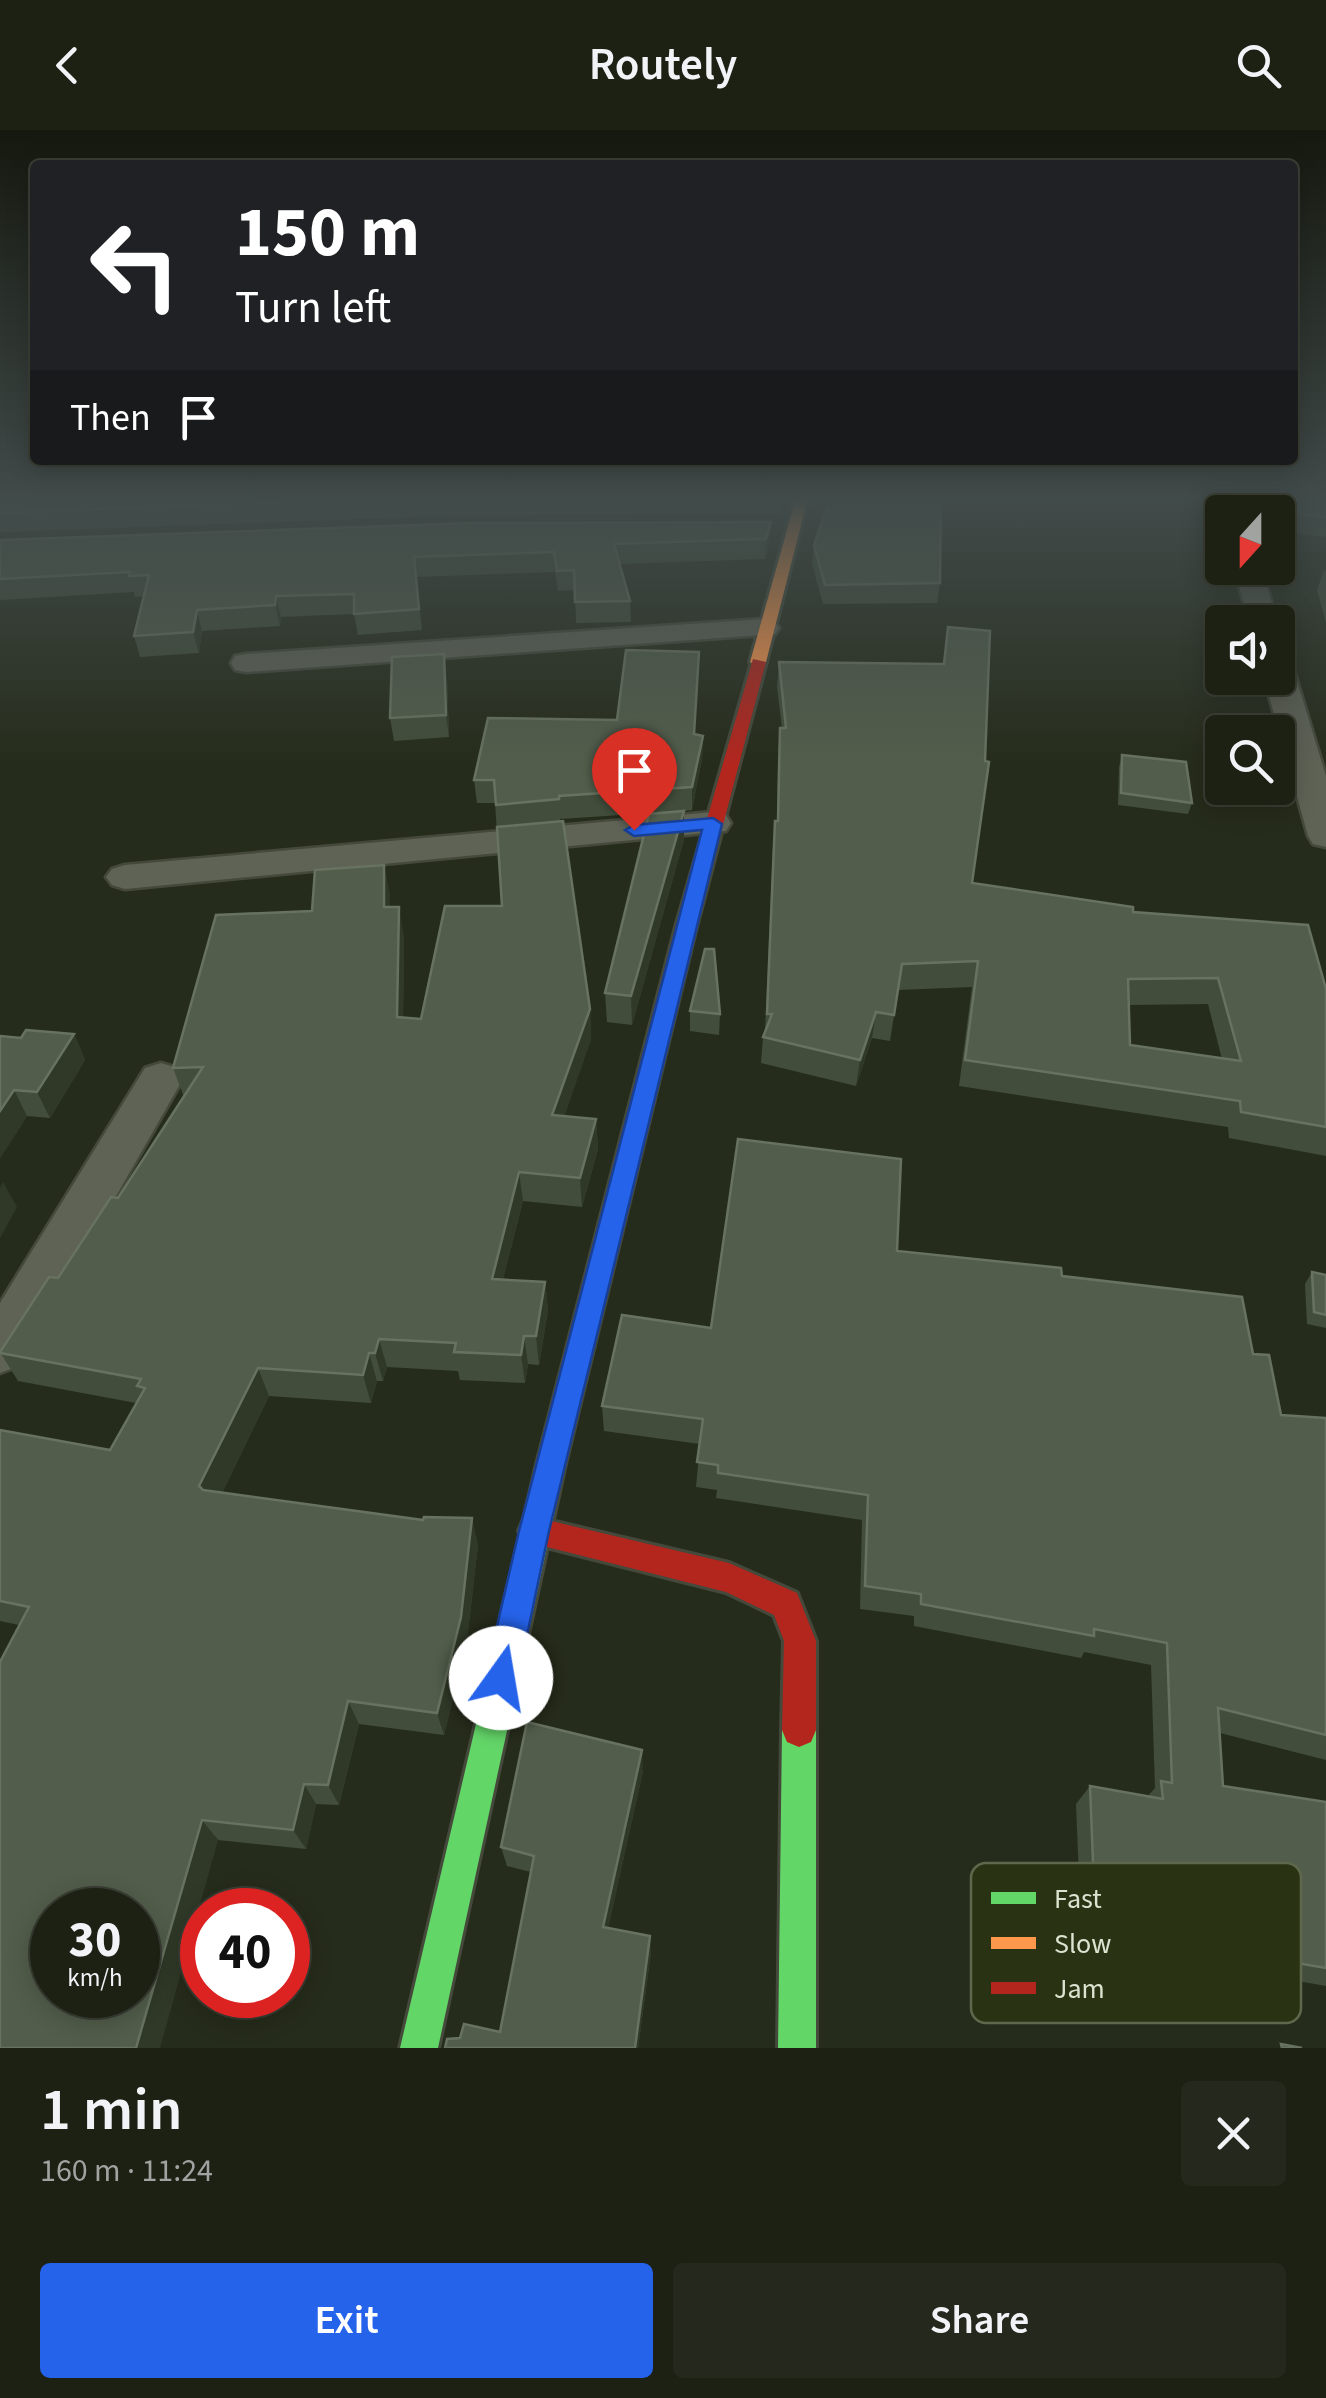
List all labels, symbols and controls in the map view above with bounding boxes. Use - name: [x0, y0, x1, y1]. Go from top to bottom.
- text: Routely: [589, 33, 737, 97]
- icon: back: [40, 38, 95, 93]
- icon: search: [1231, 38, 1286, 93]
- text: 150 m: [235, 183, 420, 283]
- icon: left: [70, 200, 200, 330]
- text: Turn left: [235, 276, 391, 340]
- icon: arrive: [171, 390, 226, 445]
- text: Then: [70, 391, 151, 445]
- north arrow: [1205, 495, 1295, 585]
- map controls: [1205, 495, 1295, 805]
- button: sound: [1205, 605, 1295, 695]
- button: search: [1205, 715, 1295, 805]
- pin: [592, 728, 677, 831]
- icon: arrive: [607, 743, 662, 798]
- position arrow: [449, 1626, 553, 1730]
- legend: [971, 1863, 1301, 2023]
- text: Fast: [1054, 1879, 1102, 1919]
- speed limit sign: 40: [180, 1888, 310, 2018]
- text: 30: [69, 1905, 121, 1976]
- text: Slow: [1054, 1924, 1111, 1964]
- text: km/h: [67, 1960, 123, 1996]
- text: Jam: [1054, 1969, 1105, 2009]
- text: 1 min: [40, 2068, 183, 2153]
- button: close: [1181, 2081, 1286, 2186]
- text: 160 m · 11:24: [40, 2148, 213, 2194]
- button: Exit: [40, 2263, 653, 2378]
- button: Share: [673, 2263, 1286, 2378]

